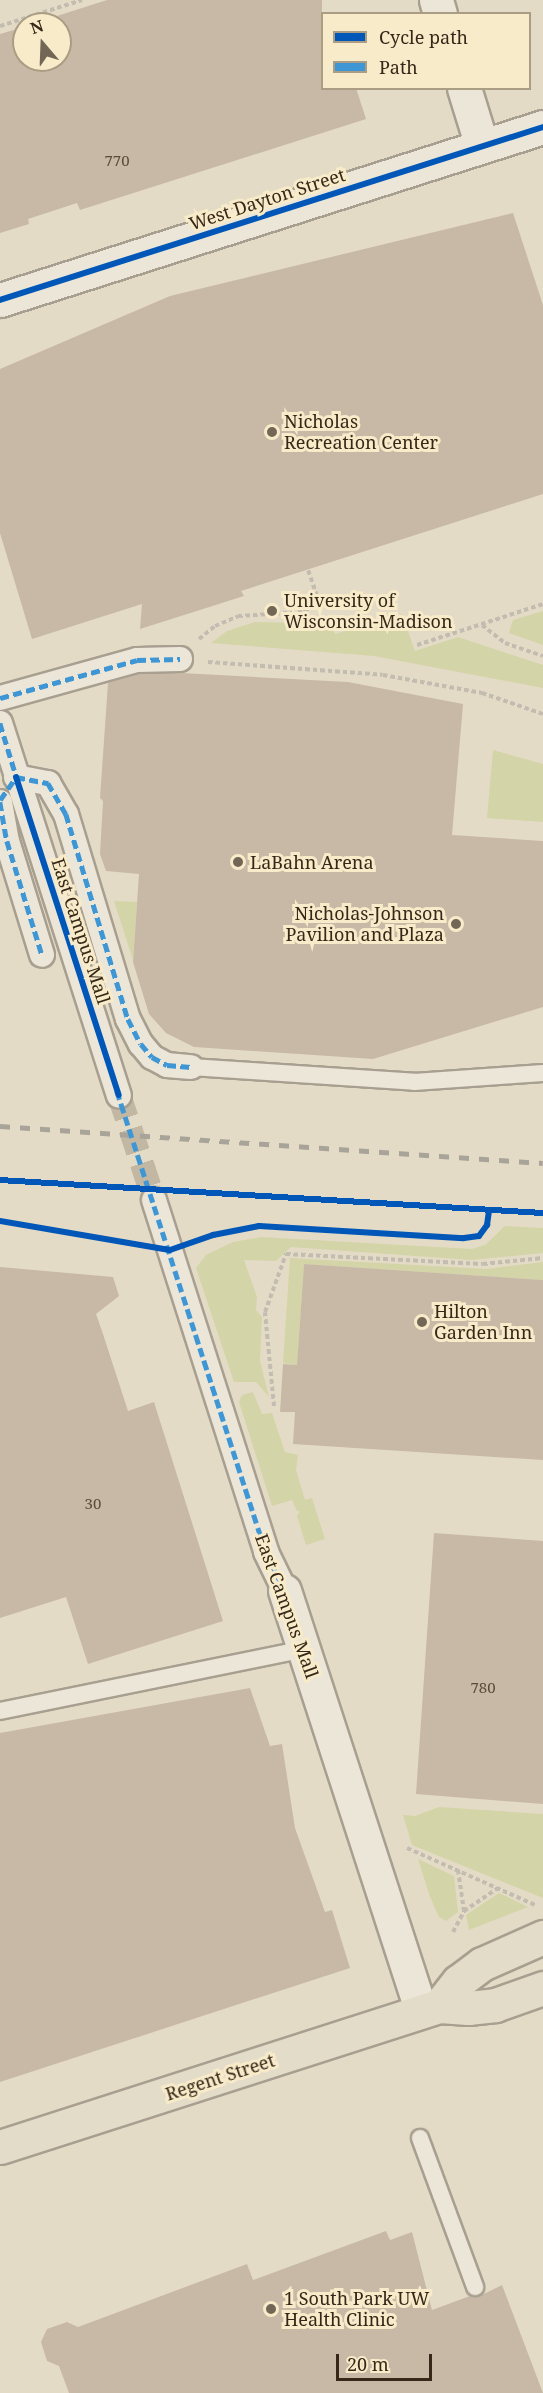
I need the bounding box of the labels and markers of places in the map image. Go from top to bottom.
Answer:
place label: Nicholas Recreation Center [284,411,438,454]
marker: Nicholas Recreation Center [265,425,279,439]
place label: University of Wisconsin-Madison [284,590,453,632]
marker: University of Wisconsin-Madison [265,604,279,618]
place label: LaBahn Arena [250,851,374,873]
marker: LaBahn Arena [231,855,245,869]
place label: Nicholas-Johnson Pavilion and Plaza [285,903,444,946]
marker: Nicholas-Johnson Pavilion and Plaza [449,917,463,931]
place label: Hilton Garden Inn [434,1301,532,1344]
marker: Hilton Garden Inn [415,1315,429,1329]
place label: 1 South Park UW Health Clinic [284,2288,429,2330]
marker: 1 South Park UW Health Clinic [262,2300,280,2318]

